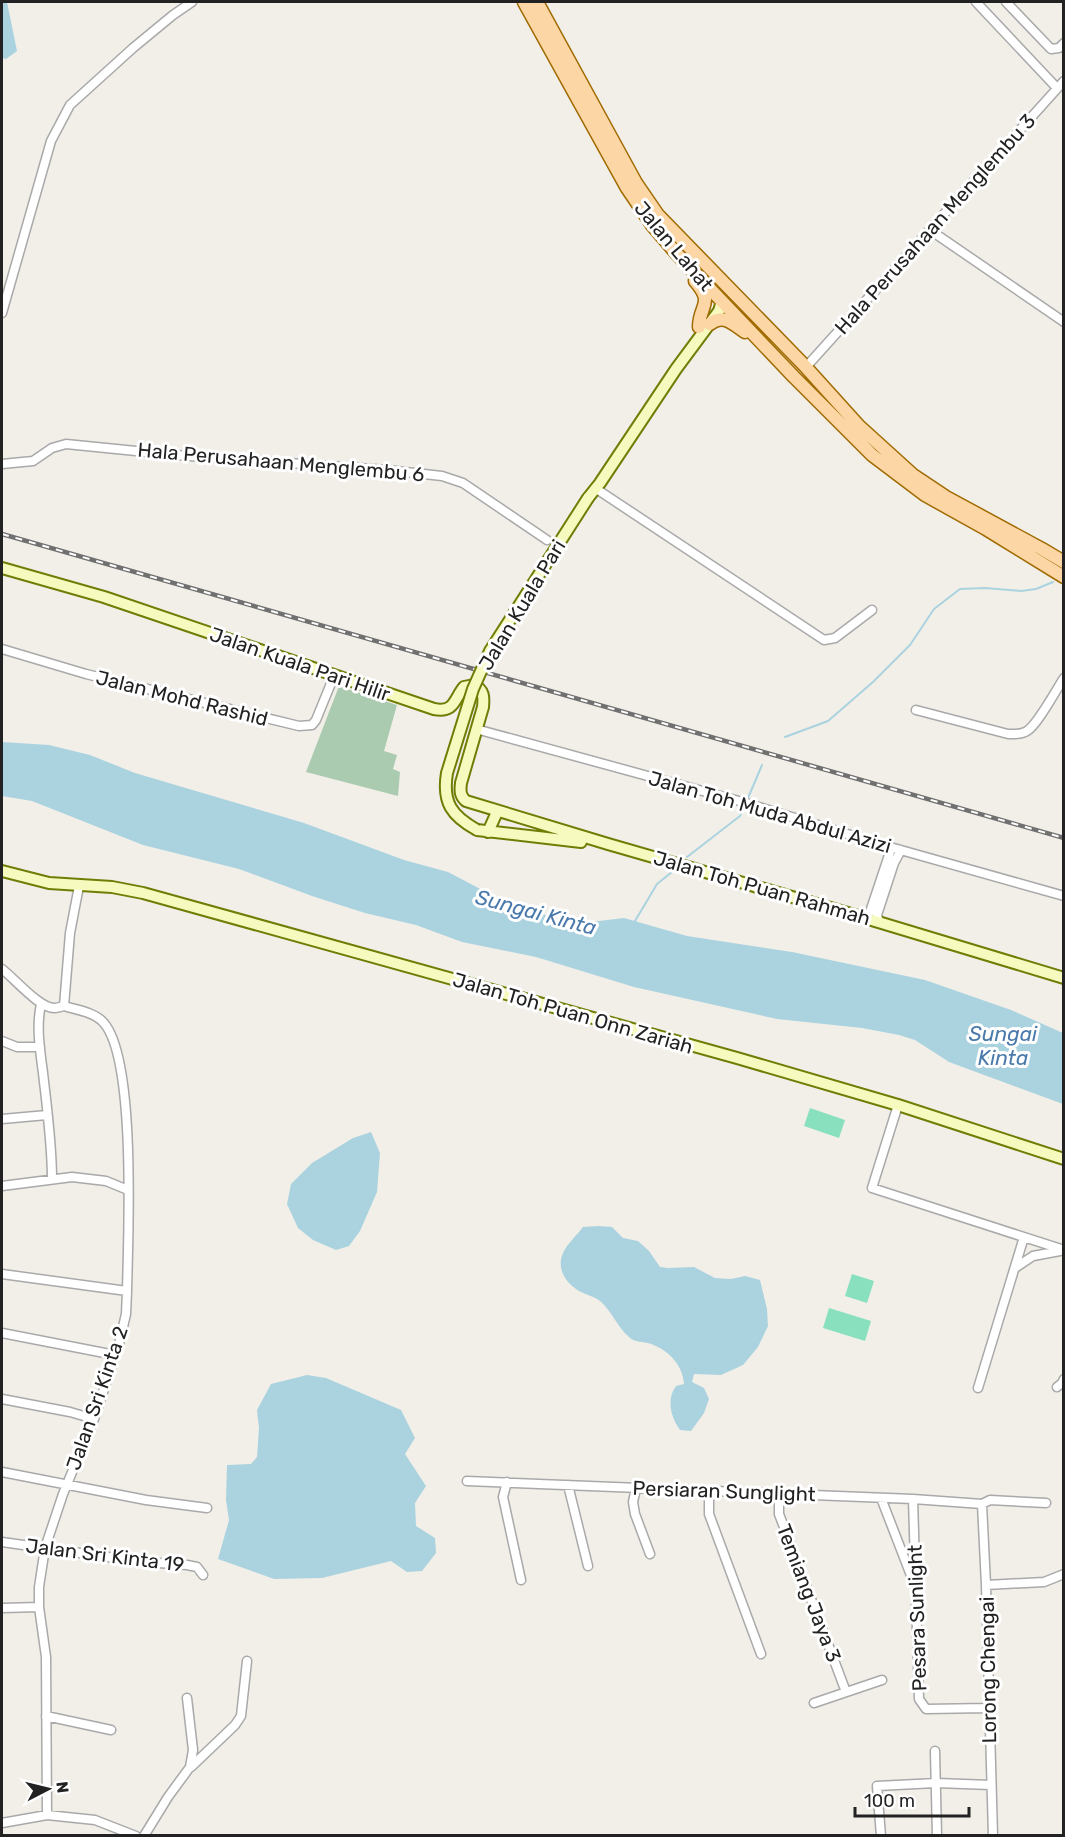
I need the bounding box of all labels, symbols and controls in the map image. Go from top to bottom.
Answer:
street label: Hala Perusahaan Menglembu 3 [830,109,1040,339]
street label: Jalan Lahat [630,196,719,296]
street label: Hala Perusahaan Menglembu 6 [136,437,426,487]
street label: Jalan Kuala Pari [474,535,570,675]
street label: Jalan Kuala Pari Hilir [207,622,394,706]
street label: Jalan Mohd Rashid [94,665,270,731]
street label: Jalan Toh Muda Abdul Azizi [646,766,894,858]
street label: Jalan Toh Puan Rahmah [651,846,873,930]
water label: Sungai Kinta [473,884,599,940]
street label: Jalan Toh Puan Onn Zariah [450,967,696,1059]
water label: Sungai Kinta [969,1021,1038,1070]
street label: Jalan Sri Kinta 2 [61,1323,133,1473]
street label: Persiaran Sunglight [632,1476,816,1506]
street label: Temiang Jaya 3 [772,1521,846,1665]
street label: Jalan Sri Kinta 19 [24,1533,186,1577]
street label: Pesara Sunlight [902,1544,932,1692]
street label: Lorong Chengai [975,1596,1001,1744]
north arrow [18,1759,78,1819]
text: N [52,1780,73,1794]
scale bar [855,1780,969,1818]
text: 100 m [864,1790,915,1812]

